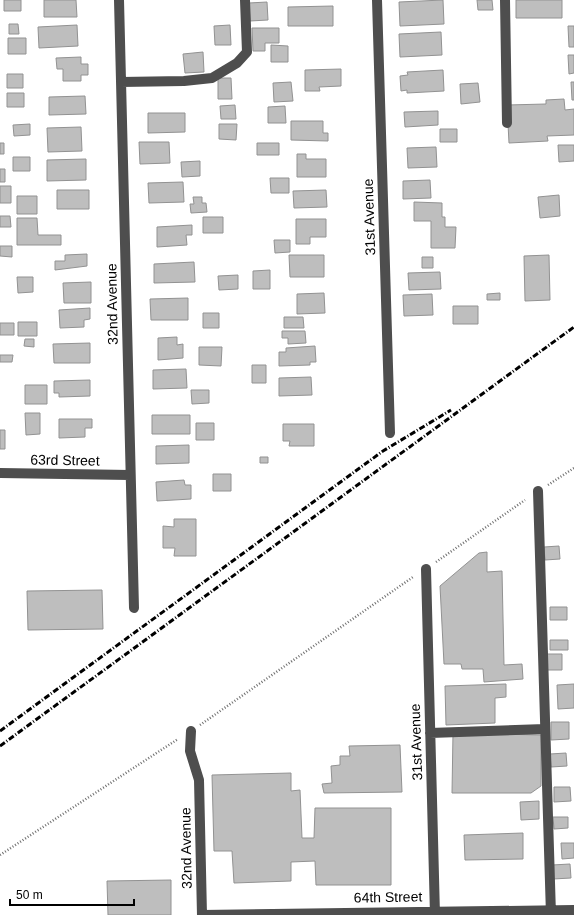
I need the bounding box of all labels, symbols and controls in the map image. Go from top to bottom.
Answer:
street label: 31st Avenue [360,178,378,256]
street label: 32nd Avenue [103,263,121,345]
street label: 63rd Street [30,451,100,469]
street label: 31st Avenue [407,703,425,781]
street label: 32nd Avenue [177,807,195,889]
scale bar [10,881,134,907]
text: 50 m [16,888,43,902]
street label: 64th Street [354,888,422,906]

